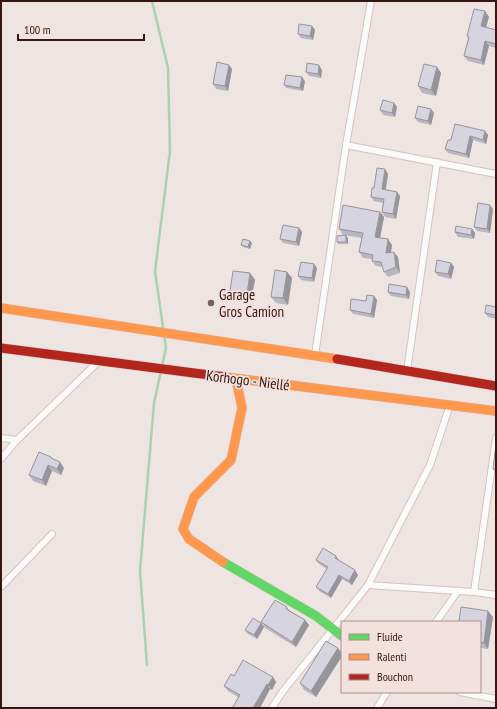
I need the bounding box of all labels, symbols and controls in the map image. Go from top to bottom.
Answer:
scale bar [18,16,144,42]
text: 100 m [24,22,51,37]
place label: Garage Gros Camion [219,285,284,321]
marker: Garage Gros Camion [206,298,216,308]
street label: Korhogo - Niellé [205,365,291,395]
legend [341,621,481,693]
text: Fluide [377,629,403,644]
text: Ralenti [377,649,406,664]
text: Bouchon [377,669,413,684]

